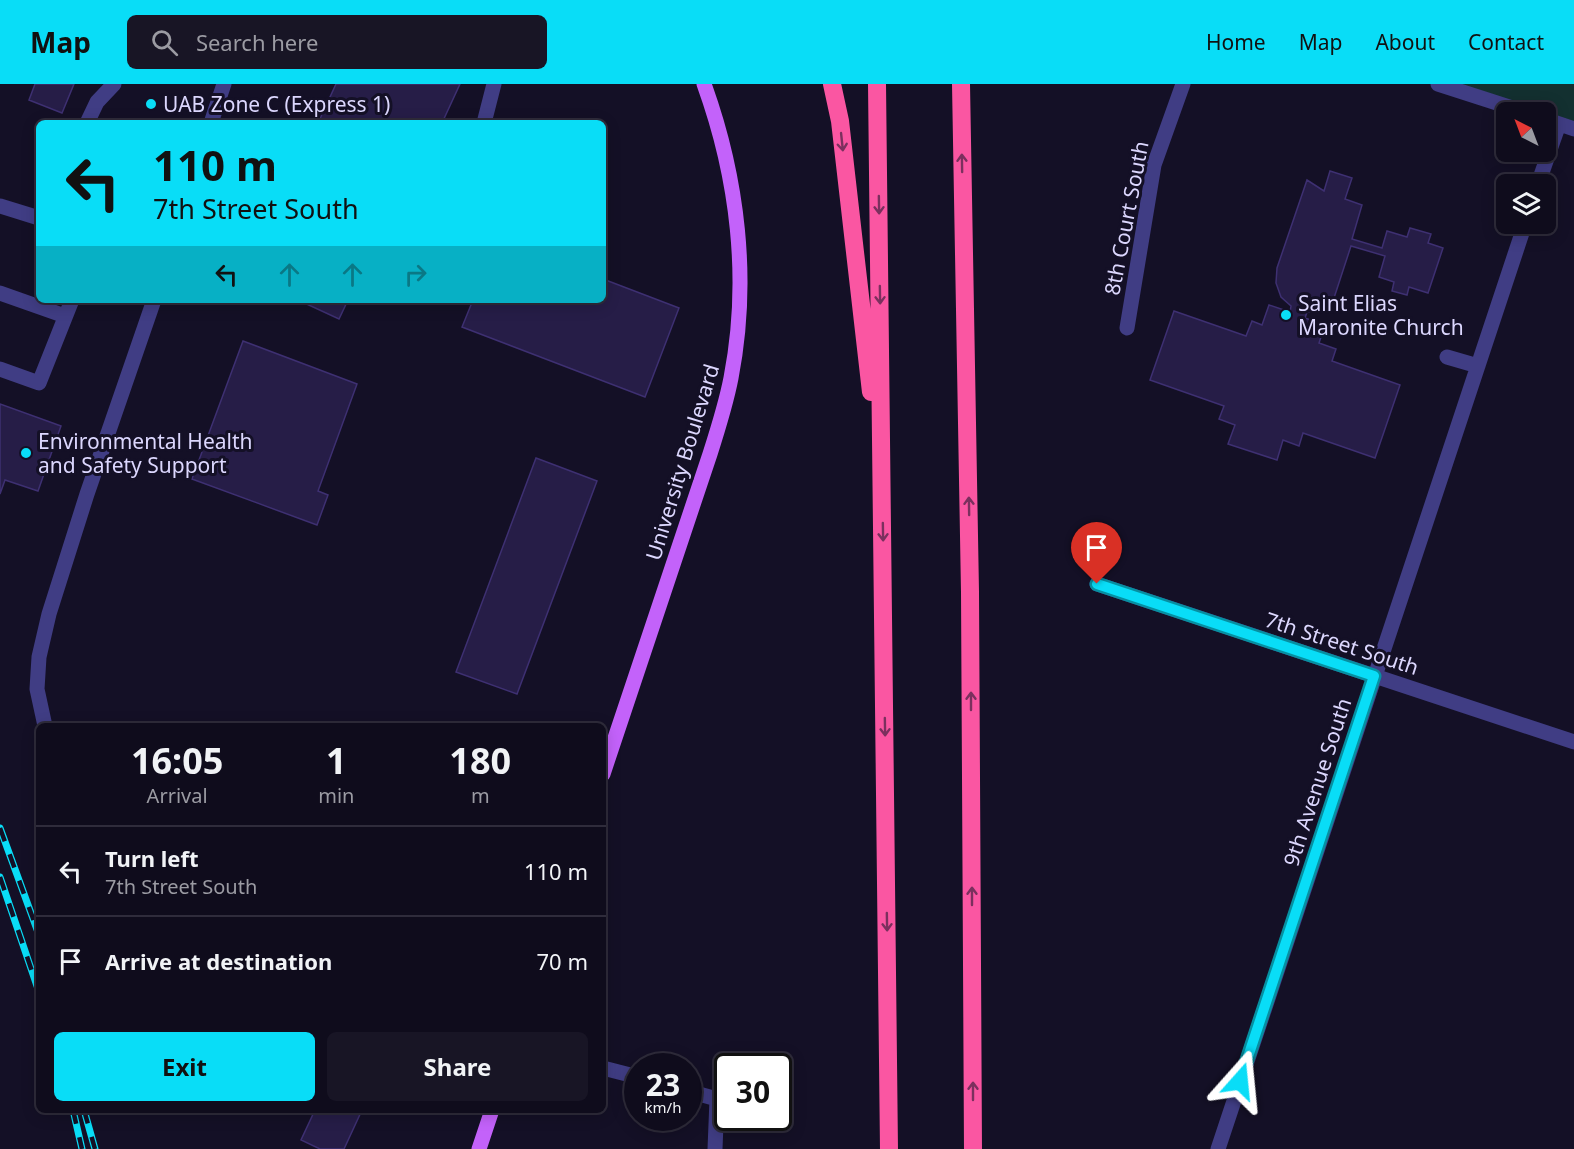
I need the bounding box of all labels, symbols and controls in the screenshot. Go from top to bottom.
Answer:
search box [127,15,547,69]
text: Map [30,23,91,61]
icon: search [148,26,181,59]
text: Search here [196,27,318,57]
text: Home [1206,28,1266,56]
text: Map [1299,28,1342,56]
text: About [1375,28,1435,56]
text: Contact [1468,28,1544,56]
place label: UAB Zone C (Express 1) [163,90,390,118]
marker: UAB Zone C (Express 1) [144,97,158,111]
north arrow [1496,102,1556,162]
map controls [1496,102,1556,234]
one-way arrow [837,131,848,151]
text: 110 m [153,136,277,193]
street label: 8th Court South [1097,139,1155,297]
icon: left [54,144,132,222]
one-way arrow [956,154,968,174]
button: layers [1496,174,1556,234]
text: 7th Street South [153,190,359,227]
one-way arrow [873,195,885,215]
icon: left [210,258,243,291]
icon: ahead [273,258,306,291]
icon: ahead [336,258,369,291]
icon: right [399,258,432,291]
one-way arrow [874,285,886,305]
place label: Saint Elias Maronite Church [1298,289,1464,341]
marker: Saint Elias Maronite Church [1279,308,1293,322]
street label: University Boulevard [639,360,725,564]
place label: Environmental Health and Safety Support [38,427,253,479]
marker: Environmental Health and Safety Support [19,446,33,460]
one-way arrow [963,496,975,516]
one-way arrow [877,522,888,542]
pin [1071,522,1122,584]
icon: arrive [1080,531,1113,564]
street label: 7th Street South [1262,605,1422,681]
one-way arrow [965,691,977,711]
street label: 9th Avenue South [1277,694,1357,870]
one-way arrow [879,717,891,737]
text: 16:05 [131,736,223,785]
text: 1 [326,736,347,785]
text: 180 [449,736,511,785]
text: Arrival [147,782,208,809]
text: min [318,782,354,809]
text: m [471,782,490,809]
text: Turn left [105,843,199,873]
icon: left [54,855,87,888]
text: 110 m [524,856,588,886]
text: 7th Street South [105,873,257,900]
one-way arrow [966,886,978,906]
one-way arrow [881,912,893,932]
icon: arrive [54,945,87,978]
text: Arrive at destination [105,946,332,976]
text: 70 m [537,946,588,976]
button: Exit [54,1032,315,1101]
button: Share [327,1032,588,1101]
position arrow [1208,1049,1272,1113]
speed limit sign: 30 [714,1053,792,1131]
text: 23 [646,1064,680,1105]
one-way arrow [967,1081,979,1101]
text: km/h [645,1097,681,1117]

